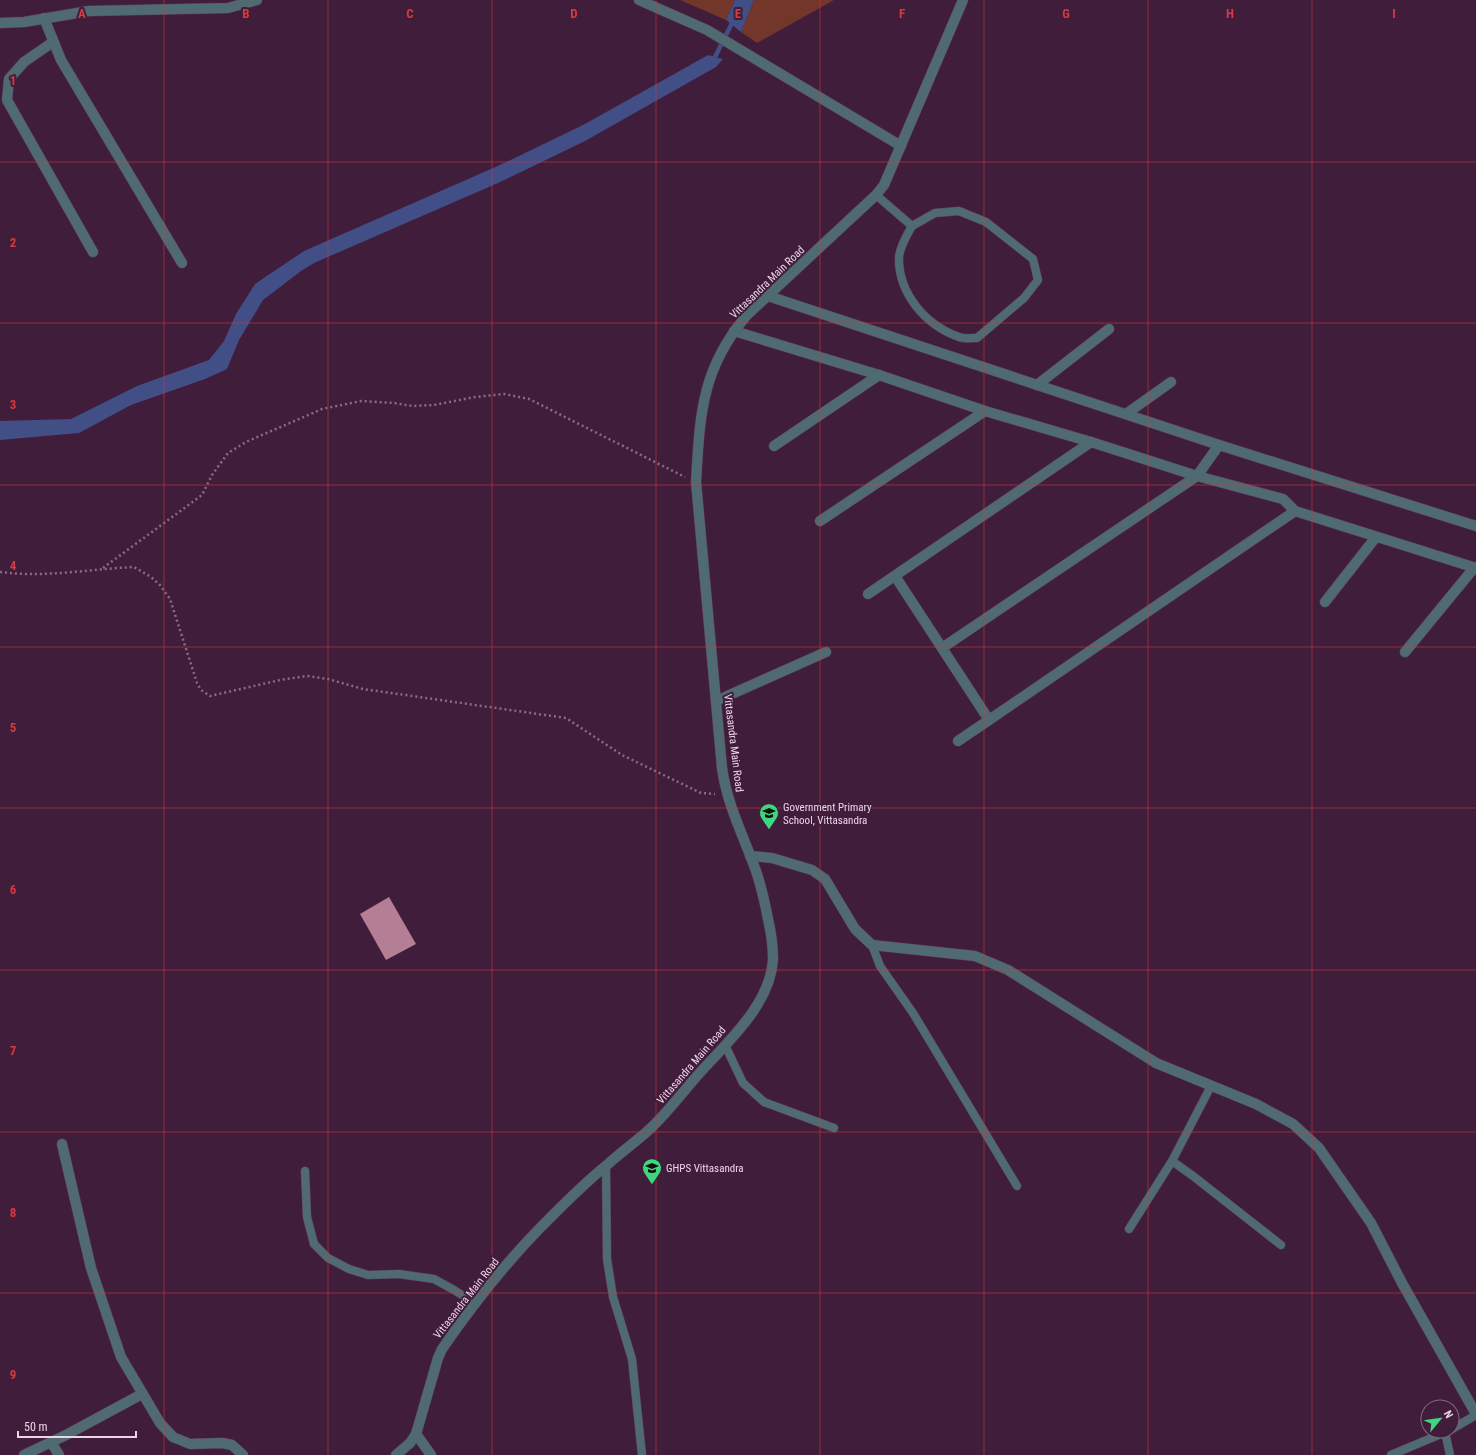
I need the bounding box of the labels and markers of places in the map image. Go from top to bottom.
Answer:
place label: Government Primary School, Vittasandra [783,801,872,827]
school or university icon: Government Primary School, Vittasandra [758,802,780,830]
school or university icon: GHPS Vittasandra [641,1157,663,1185]
place label: GHPS Vittasandra [666,1162,744,1175]

